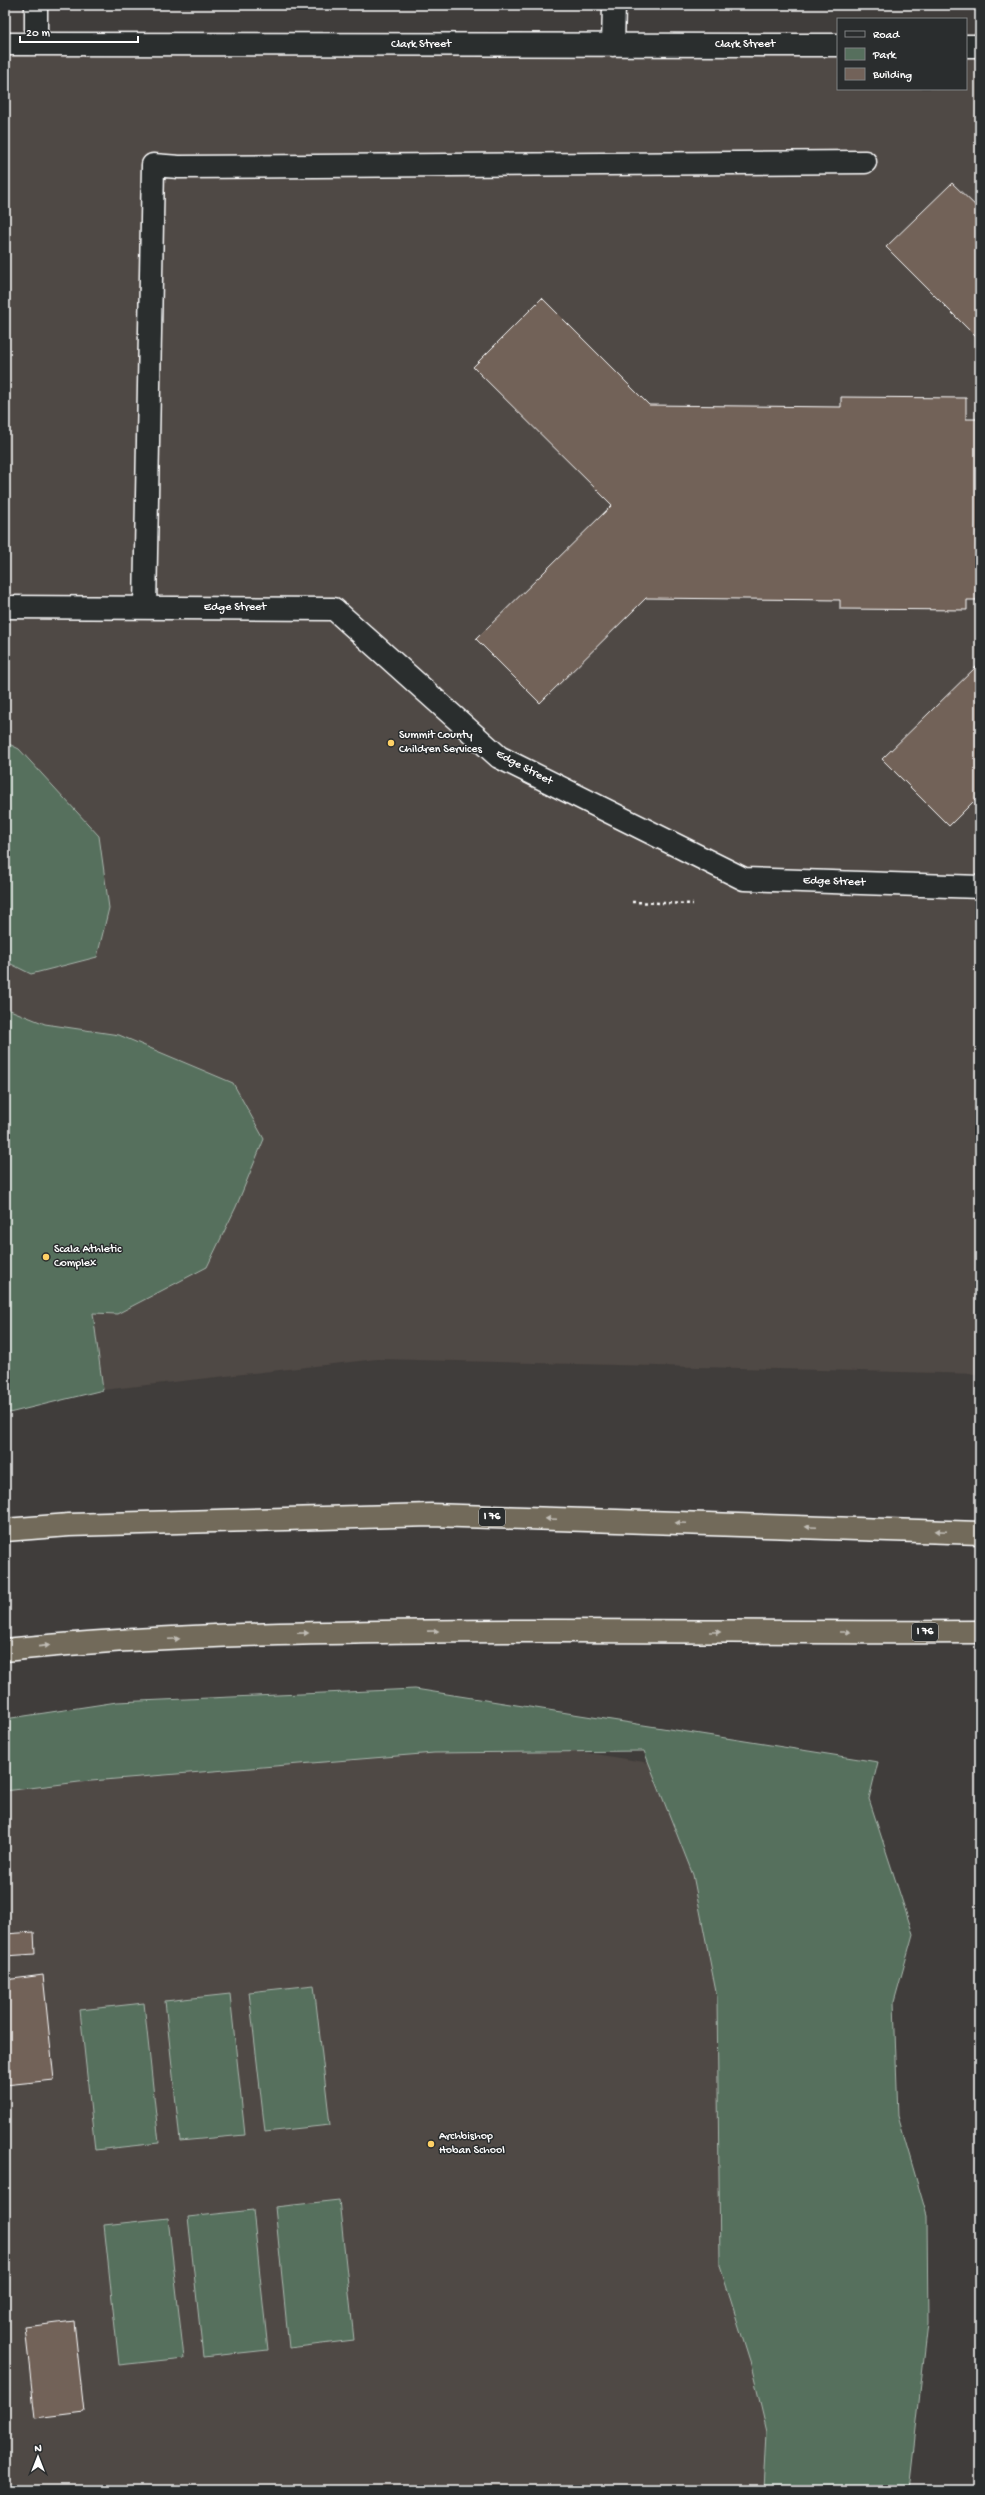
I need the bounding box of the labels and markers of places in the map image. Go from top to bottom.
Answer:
place label: Summit County Children Services [399,729,482,757]
marker: Summit County Children Services [386,738,396,748]
place label: Scala Athletic Complex [54,1243,122,1271]
marker: Scala Athletic Complex [41,1252,51,1262]
place label: Archbishop Hoban School [439,2130,505,2158]
marker: Archbishop Hoban School [426,2139,436,2149]

